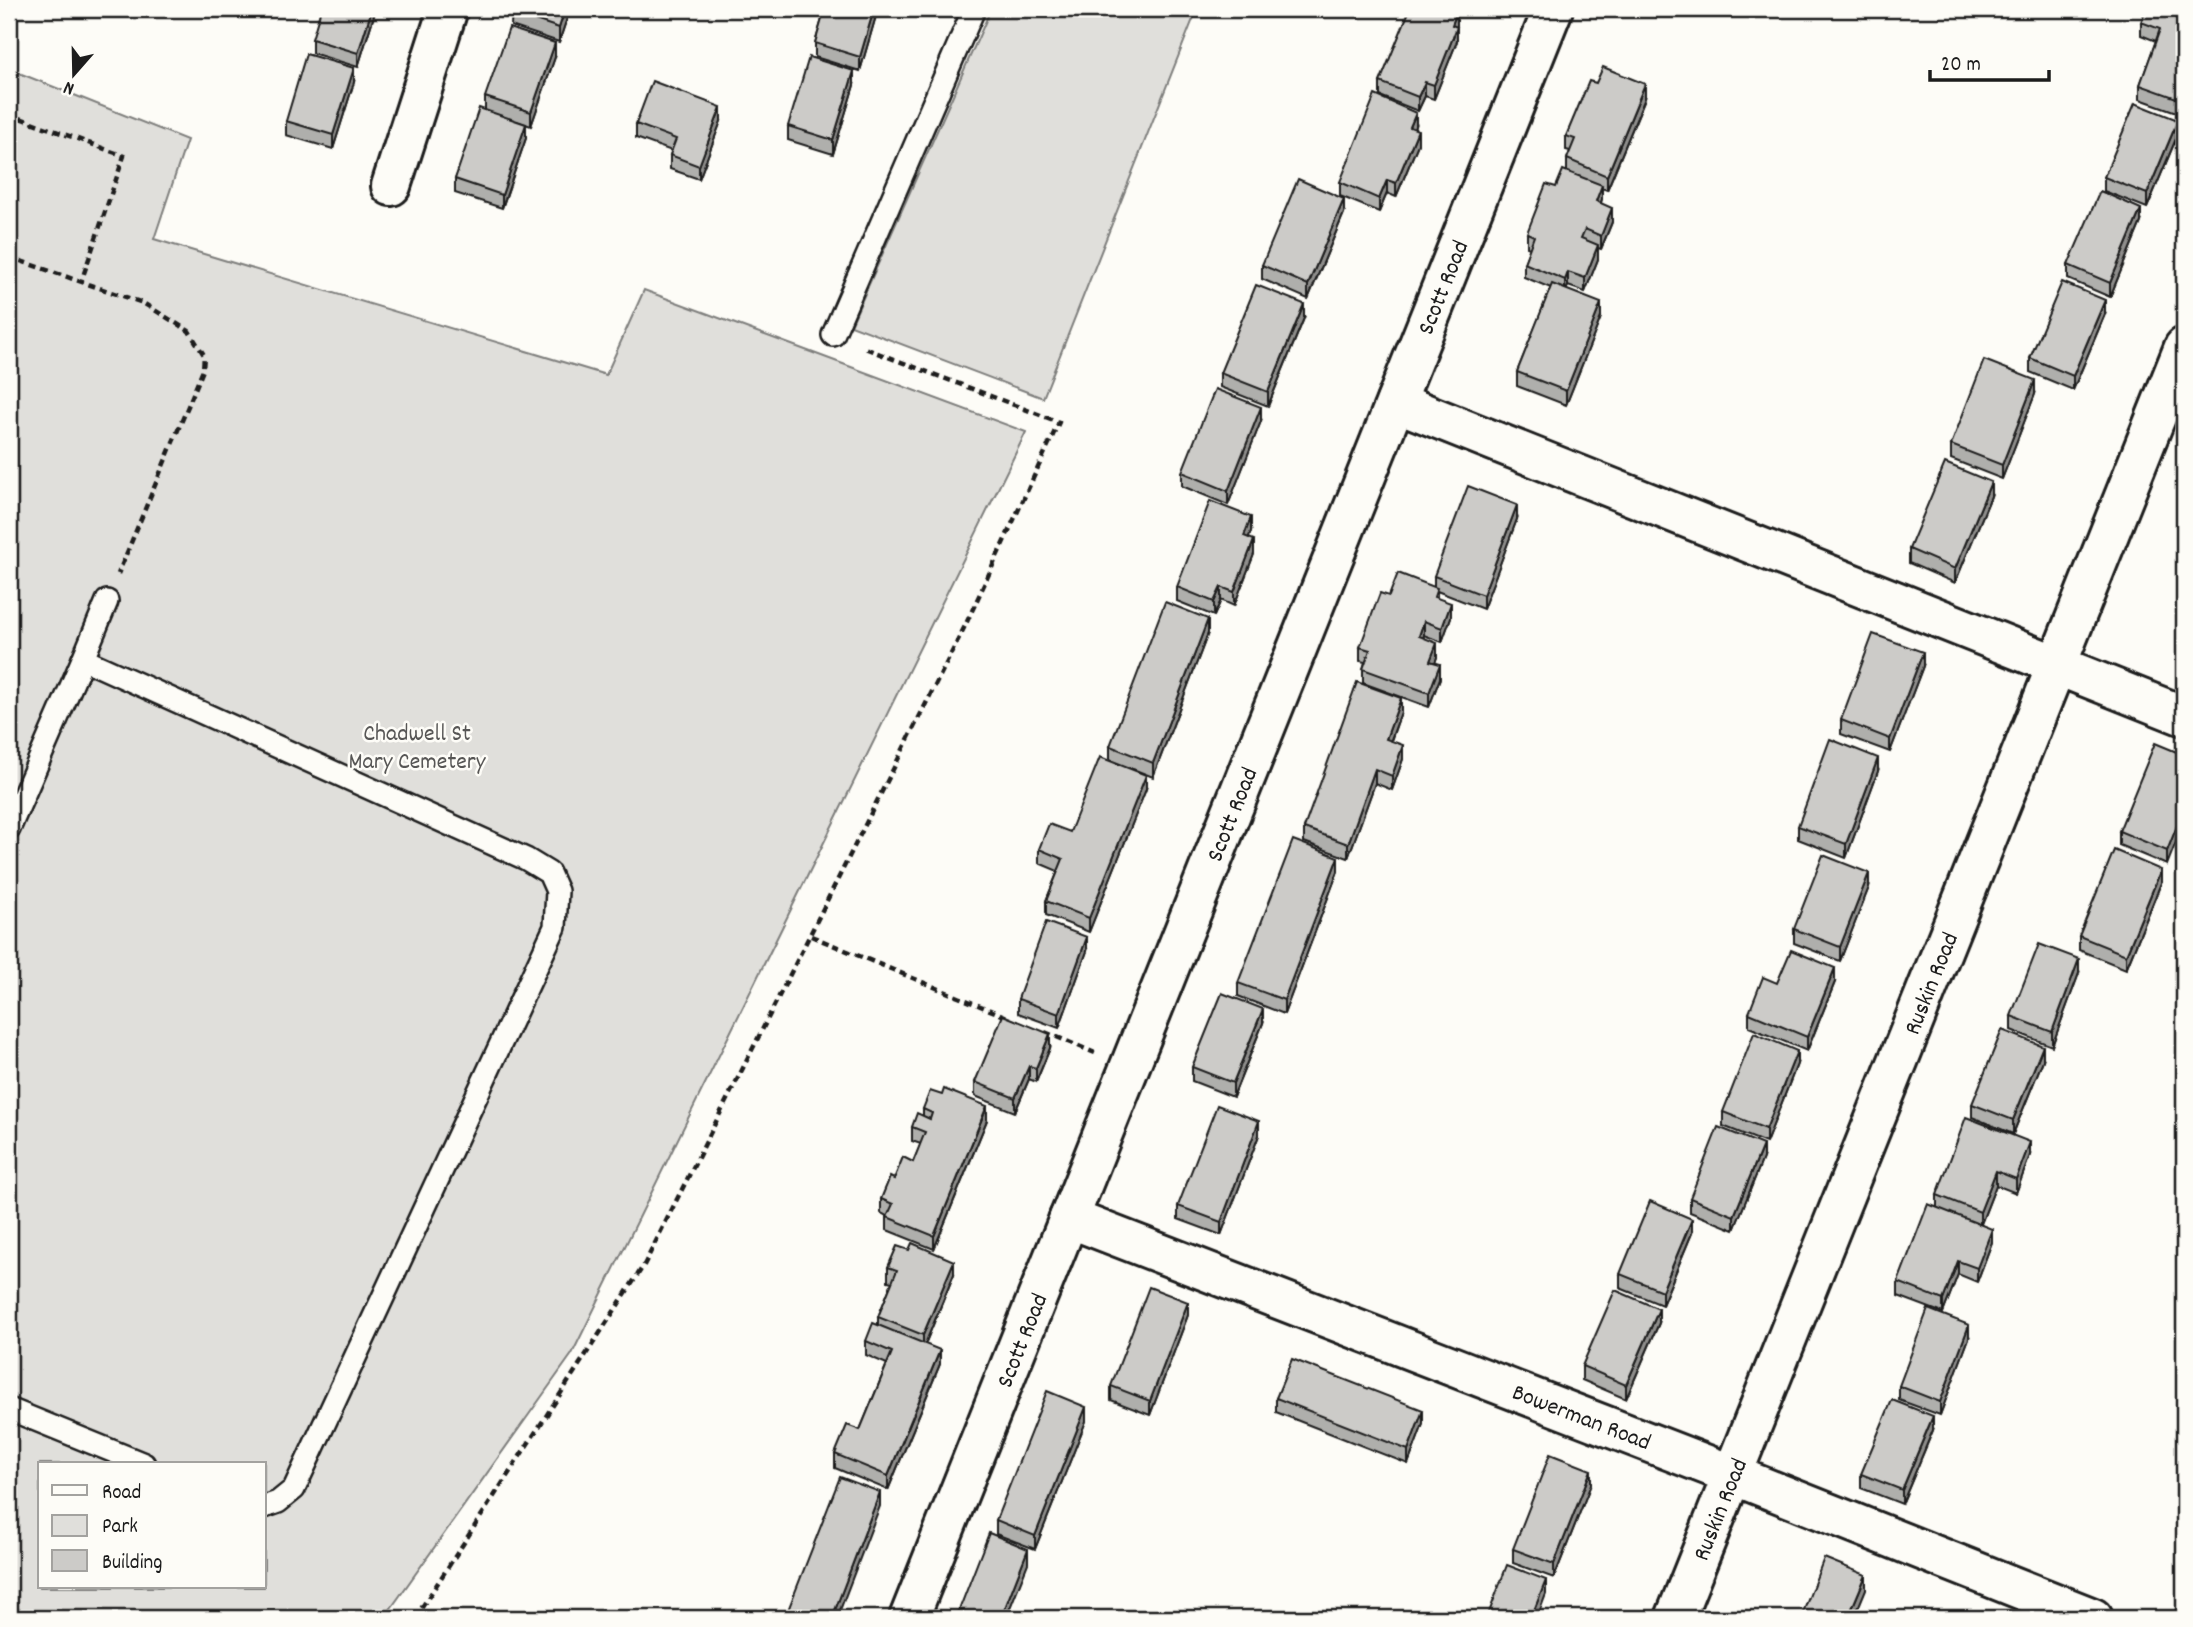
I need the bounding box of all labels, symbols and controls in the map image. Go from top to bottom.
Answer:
north arrow [38,38,108,108]
scale bar [1930,38,2050,82]
text: 20 m [1941,51,1981,81]
text: N [60,72,78,101]
street label: Scott Road [1410,236,1479,340]
park label: Chadwell St Mary Cemetery [349,718,487,780]
street label: Scott Road [1199,763,1268,867]
street label: Ruskin Road [1897,928,1969,1040]
street label: Scott Road [989,1289,1058,1393]
street label: Bowerman Road [1507,1377,1655,1461]
street label: Ruskin Road [1686,1454,1758,1566]
legend [38,1462,266,1588]
text: Road [102,1479,141,1509]
text: Park [102,1513,138,1543]
text: Building [102,1549,162,1579]

